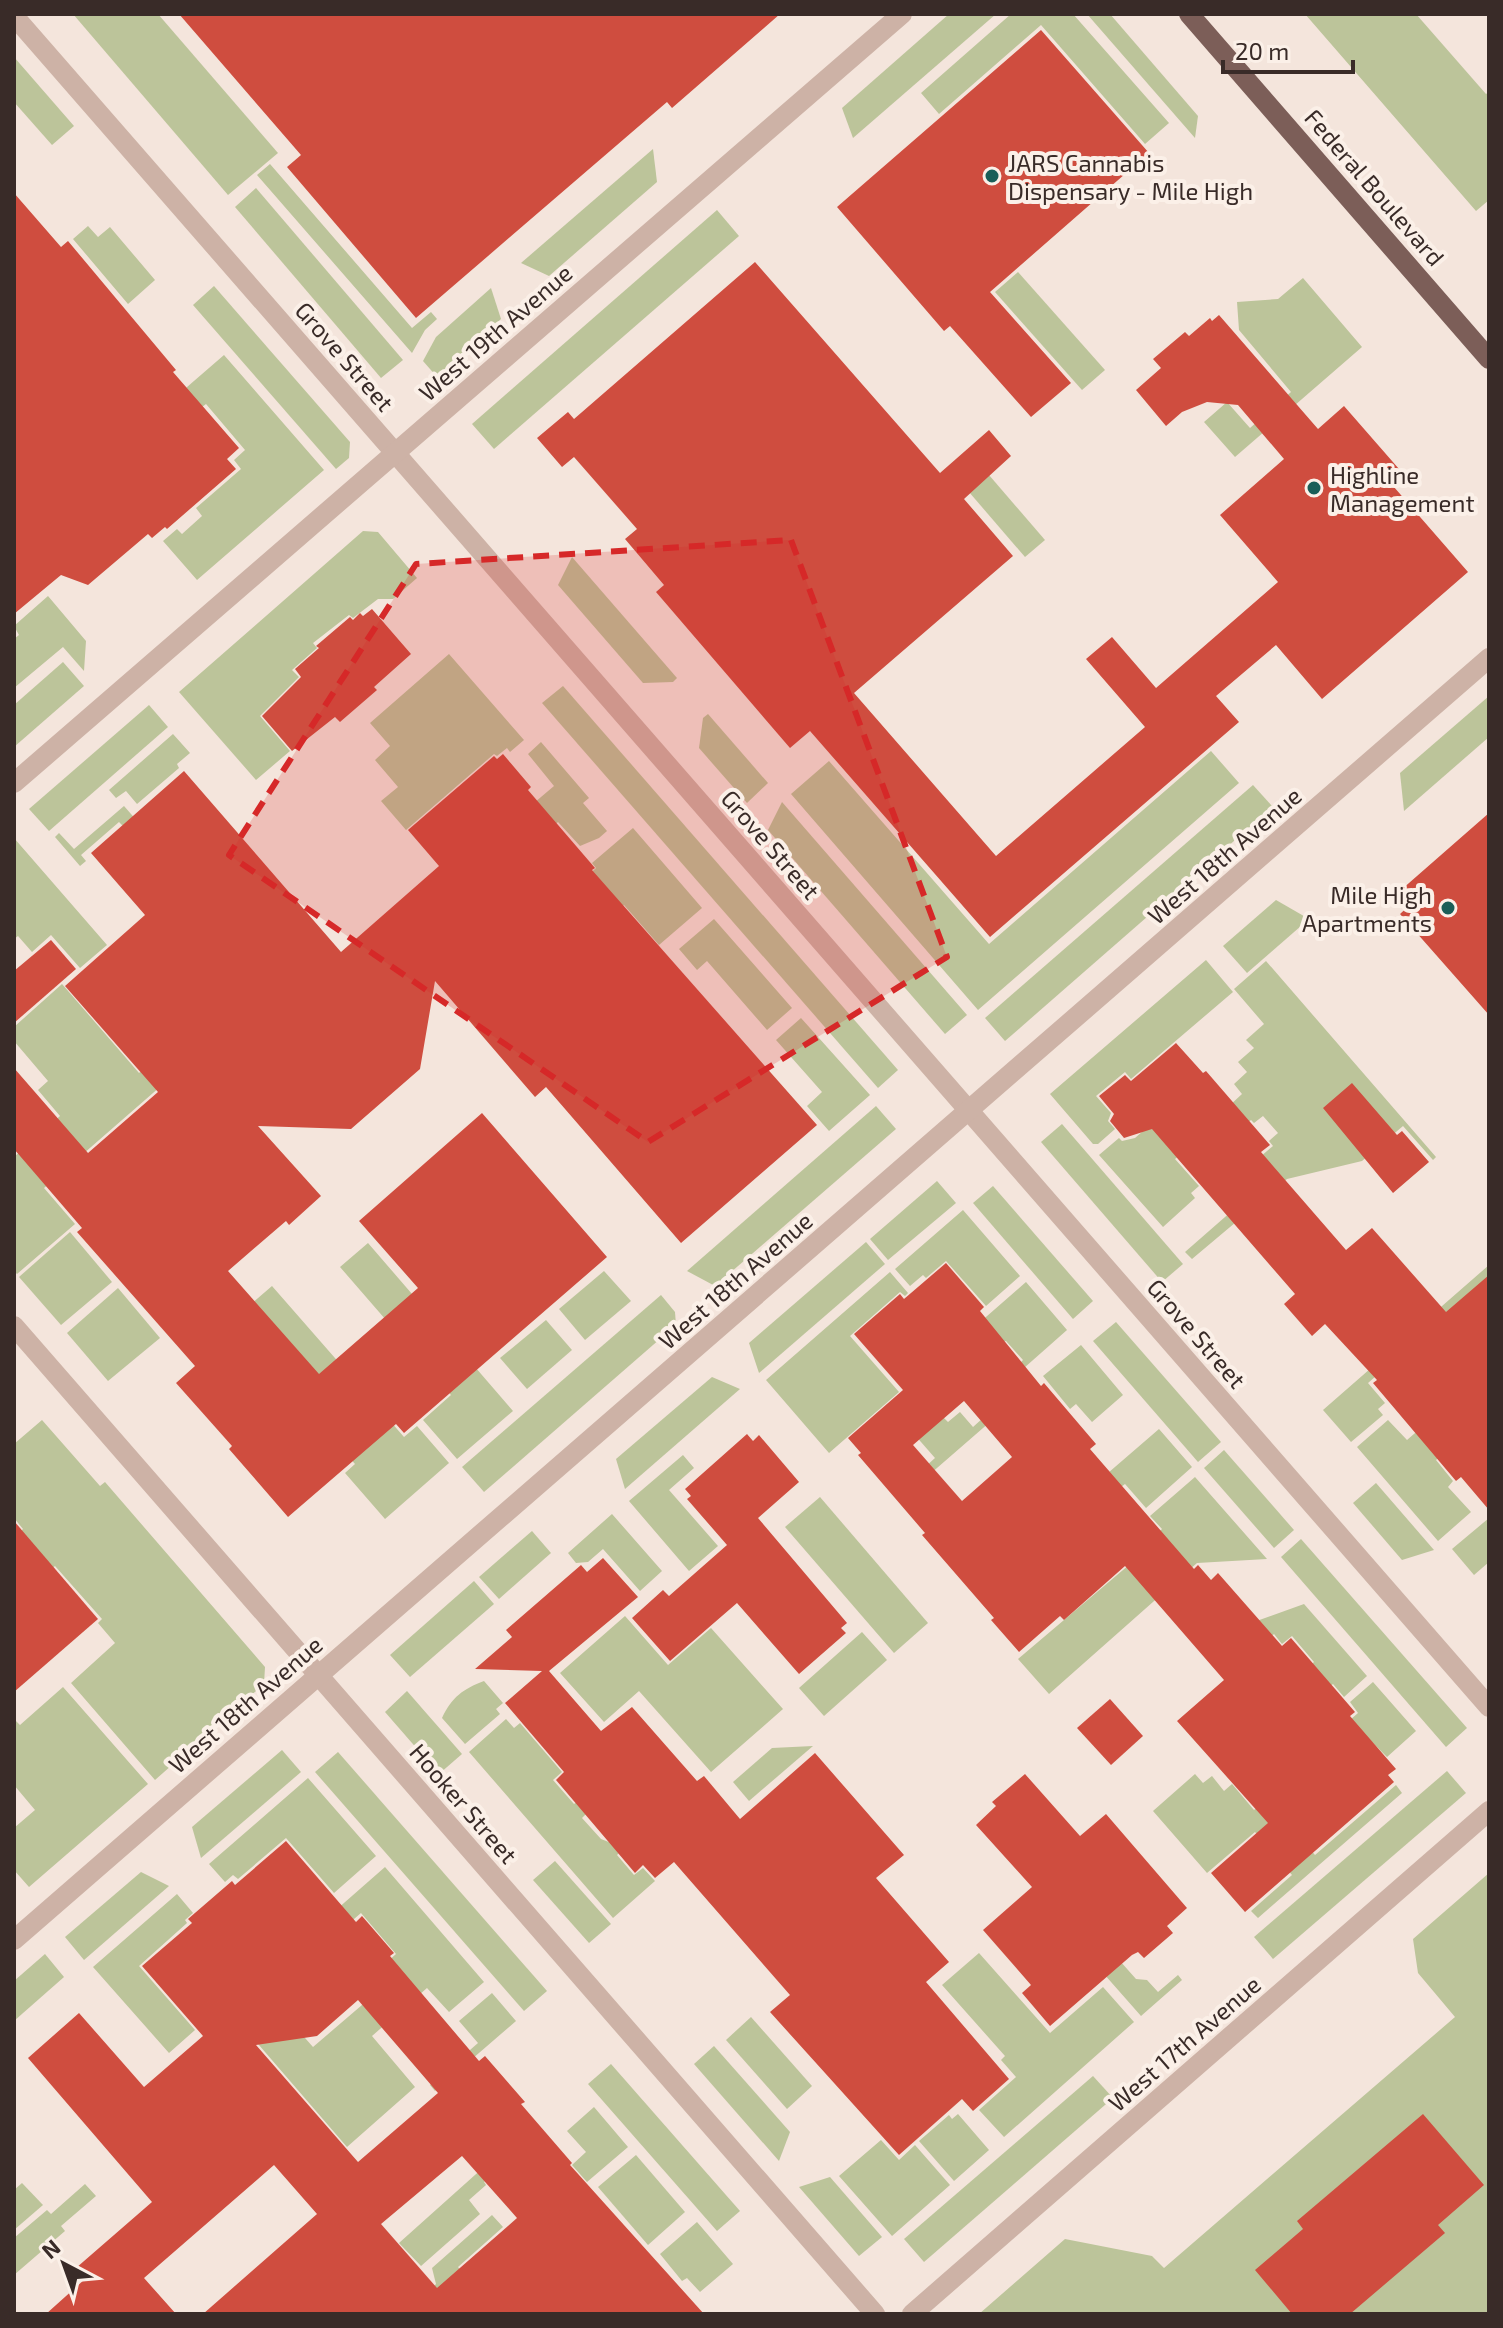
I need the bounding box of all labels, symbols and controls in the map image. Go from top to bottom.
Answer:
scale bar [1223,24,1353,74]
text: 20 m [1235,36,1289,65]
street label: Federal Boulevard [1299,103,1451,271]
place label: JARS Cannabis Dispensary - Mile High [1008,148,1253,205]
marker: JARS Cannabis Dispensary - Mile High [983,167,1001,185]
street label: West 19th Avenue [412,258,578,406]
street label: Grove Street [290,295,400,417]
place label: Highline Management [1330,460,1475,517]
marker: Highline Management [1305,479,1323,497]
street label: West 18th Avenue [1141,780,1307,930]
street label: Grove Street [716,783,826,905]
place label: Mile High Apartments [1302,880,1432,937]
marker: Mile High Apartments [1439,899,1457,917]
street label: West 18th Avenue [652,1205,818,1355]
street label: Grove Street [1142,1272,1252,1394]
street label: West 18th Avenue [162,1629,328,1779]
street label: Hooker Street [404,1737,524,1869]
street label: West 17th Avenue [1102,1969,1266,2117]
north arrow [24,2224,104,2304]
text: N [36,2233,65,2263]

